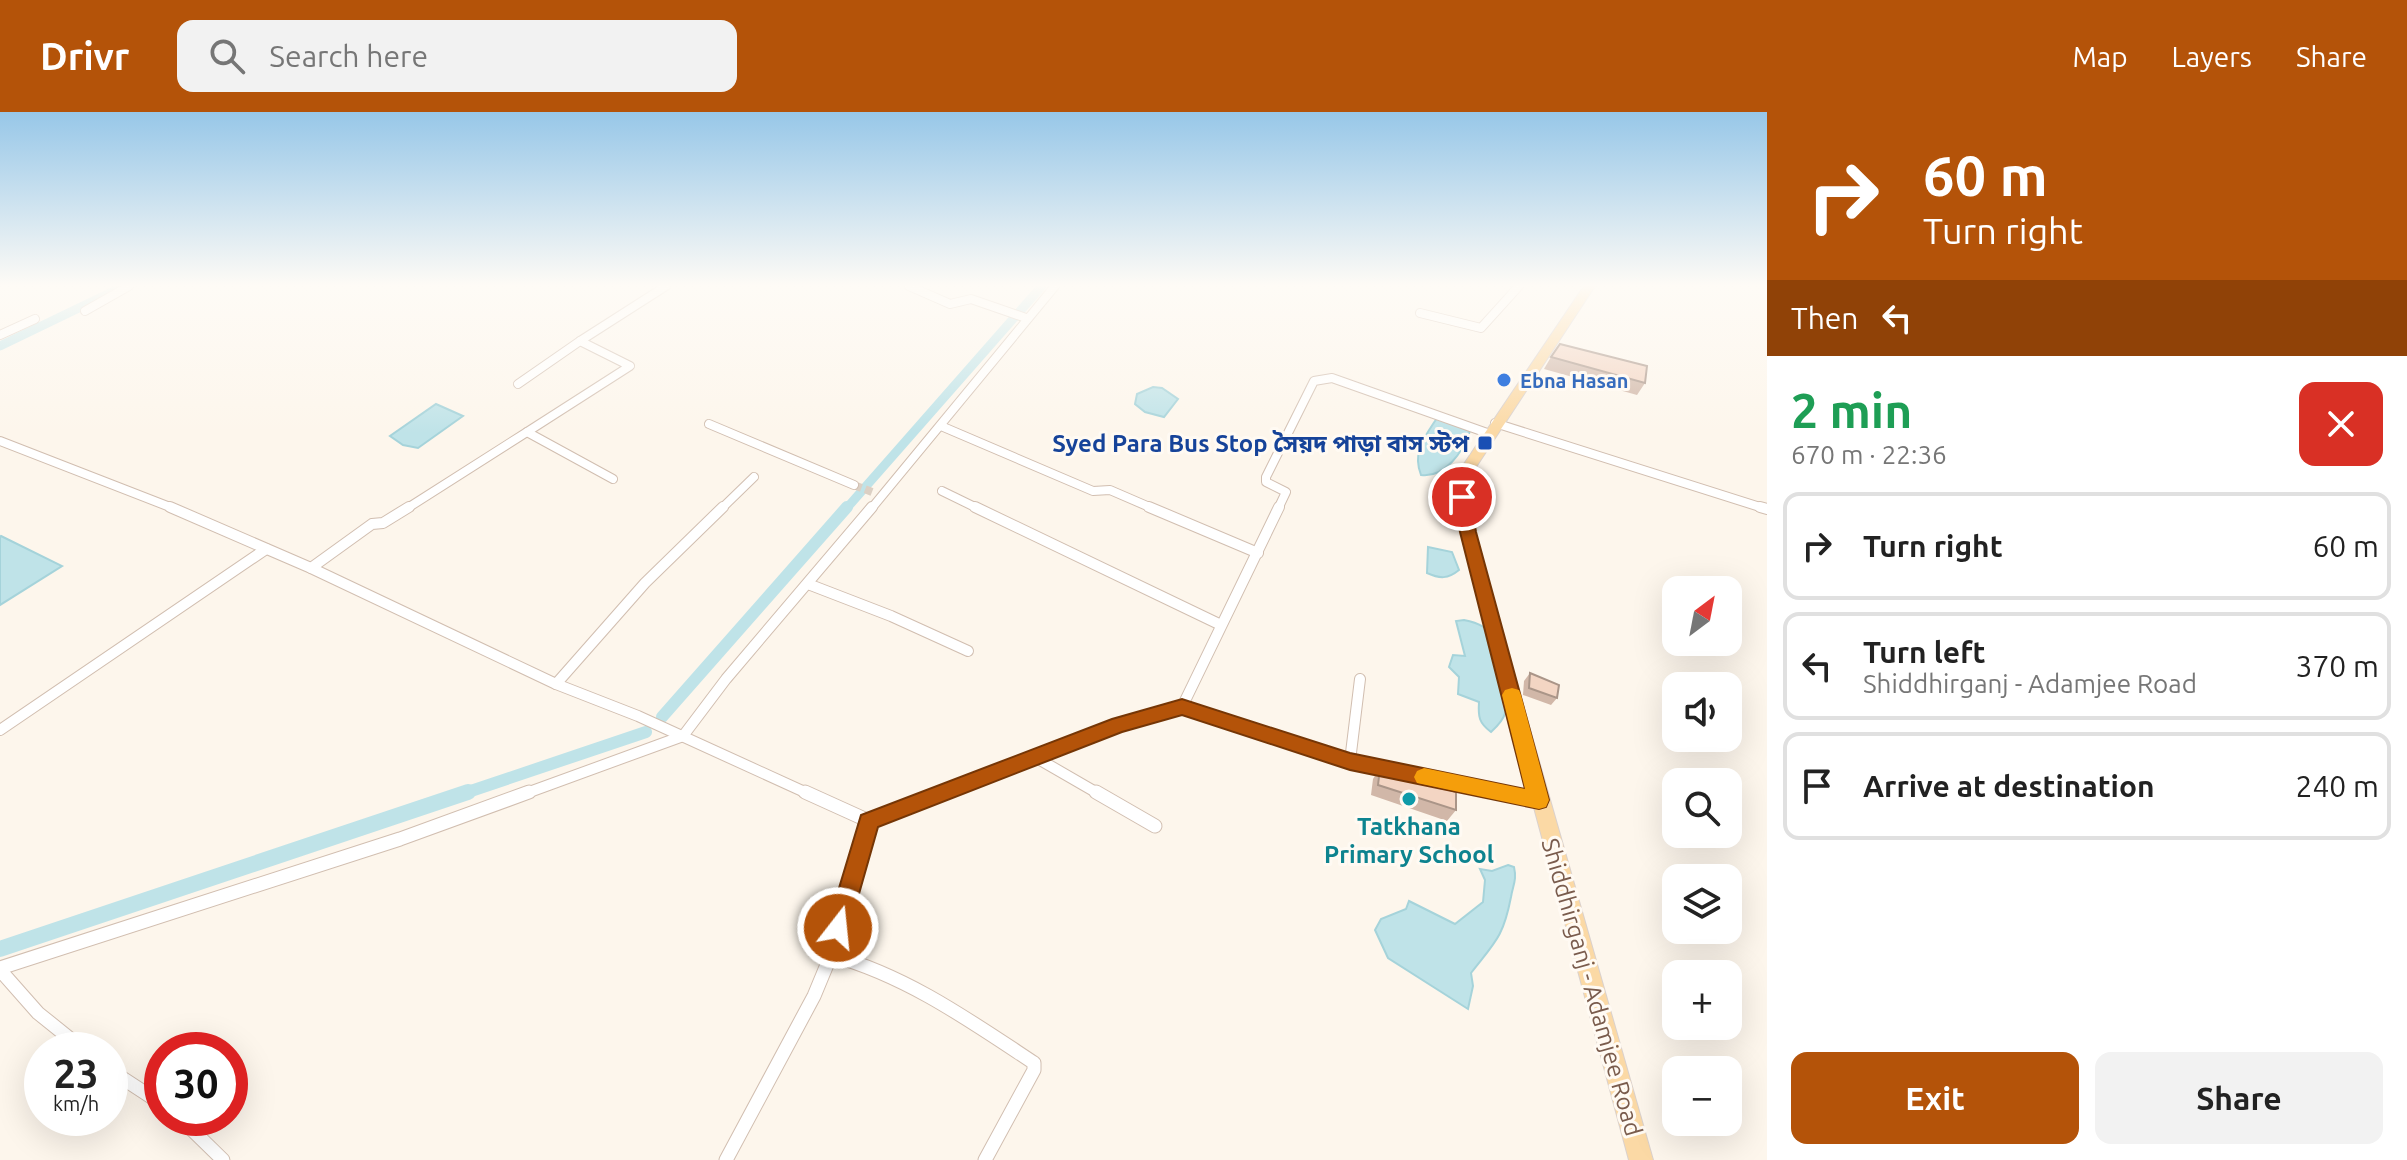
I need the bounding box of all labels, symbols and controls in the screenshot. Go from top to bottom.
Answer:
search box [177,20,737,92]
icon: search [205,34,249,78]
text: Drivr [40,35,129,77]
text: Search here [269,39,428,73]
text: Map [2072,41,2128,72]
text: Layers [2172,41,2252,72]
text: Share [2296,41,2367,72]
icon: right [1791,144,1895,248]
text: 60 m [1923,144,2048,207]
text: Turn right [1923,210,2083,251]
icon: left [1875,296,1919,340]
text: Then [1791,301,1859,335]
place label: Ebna Hasan [1520,369,1629,392]
marker: Ebna Hasan [1495,371,1513,389]
button: close [2299,382,2383,466]
text: 2 min [1791,383,1912,437]
place label: Syed Para Bus Stop সৈয়দ পাড়া বাস স্টপ [1052,430,1469,457]
marker: Syed Para Bus Stop সৈয়দ পাড়া বাস স্টপ [1476,434,1494,452]
text: 670 m · 22:36 [1791,440,1947,469]
pin [1428,463,1496,531]
icon: arrive [1440,475,1484,519]
icon: right [1795,524,1839,568]
text: Turn right [1863,529,2003,563]
text: 60 m [2312,529,2379,563]
north arrow [1662,576,1742,656]
map controls [1662,576,1742,1136]
text: Turn left [1863,635,1985,669]
icon: left [1795,644,1839,688]
text: 370 m [2295,649,2379,683]
text: Shiddhirganj - Adamjee Road [1863,669,2197,698]
button: sound [1662,672,1742,752]
icon: arrive [1795,764,1839,808]
button: search [1662,768,1742,848]
text: Arrive at destination [1863,769,2155,803]
text: 240 m [2295,769,2379,803]
marker: Tatkhana Primary School [1400,790,1418,808]
place label: Tatkhana Primary School [1324,813,1494,868]
street label: Shiddhirganj - Adamjee Road [1537,835,1647,1139]
button: layers [1662,864,1742,944]
position arrow [796,886,880,970]
button: + [1662,960,1742,1040]
speed limit sign: 30 [144,1032,248,1136]
text: 23 [53,1051,99,1096]
button: Exit [1791,1052,2079,1144]
button: Share [2095,1052,2383,1144]
button: − [1662,1056,1742,1136]
text: km/h [53,1092,99,1115]

